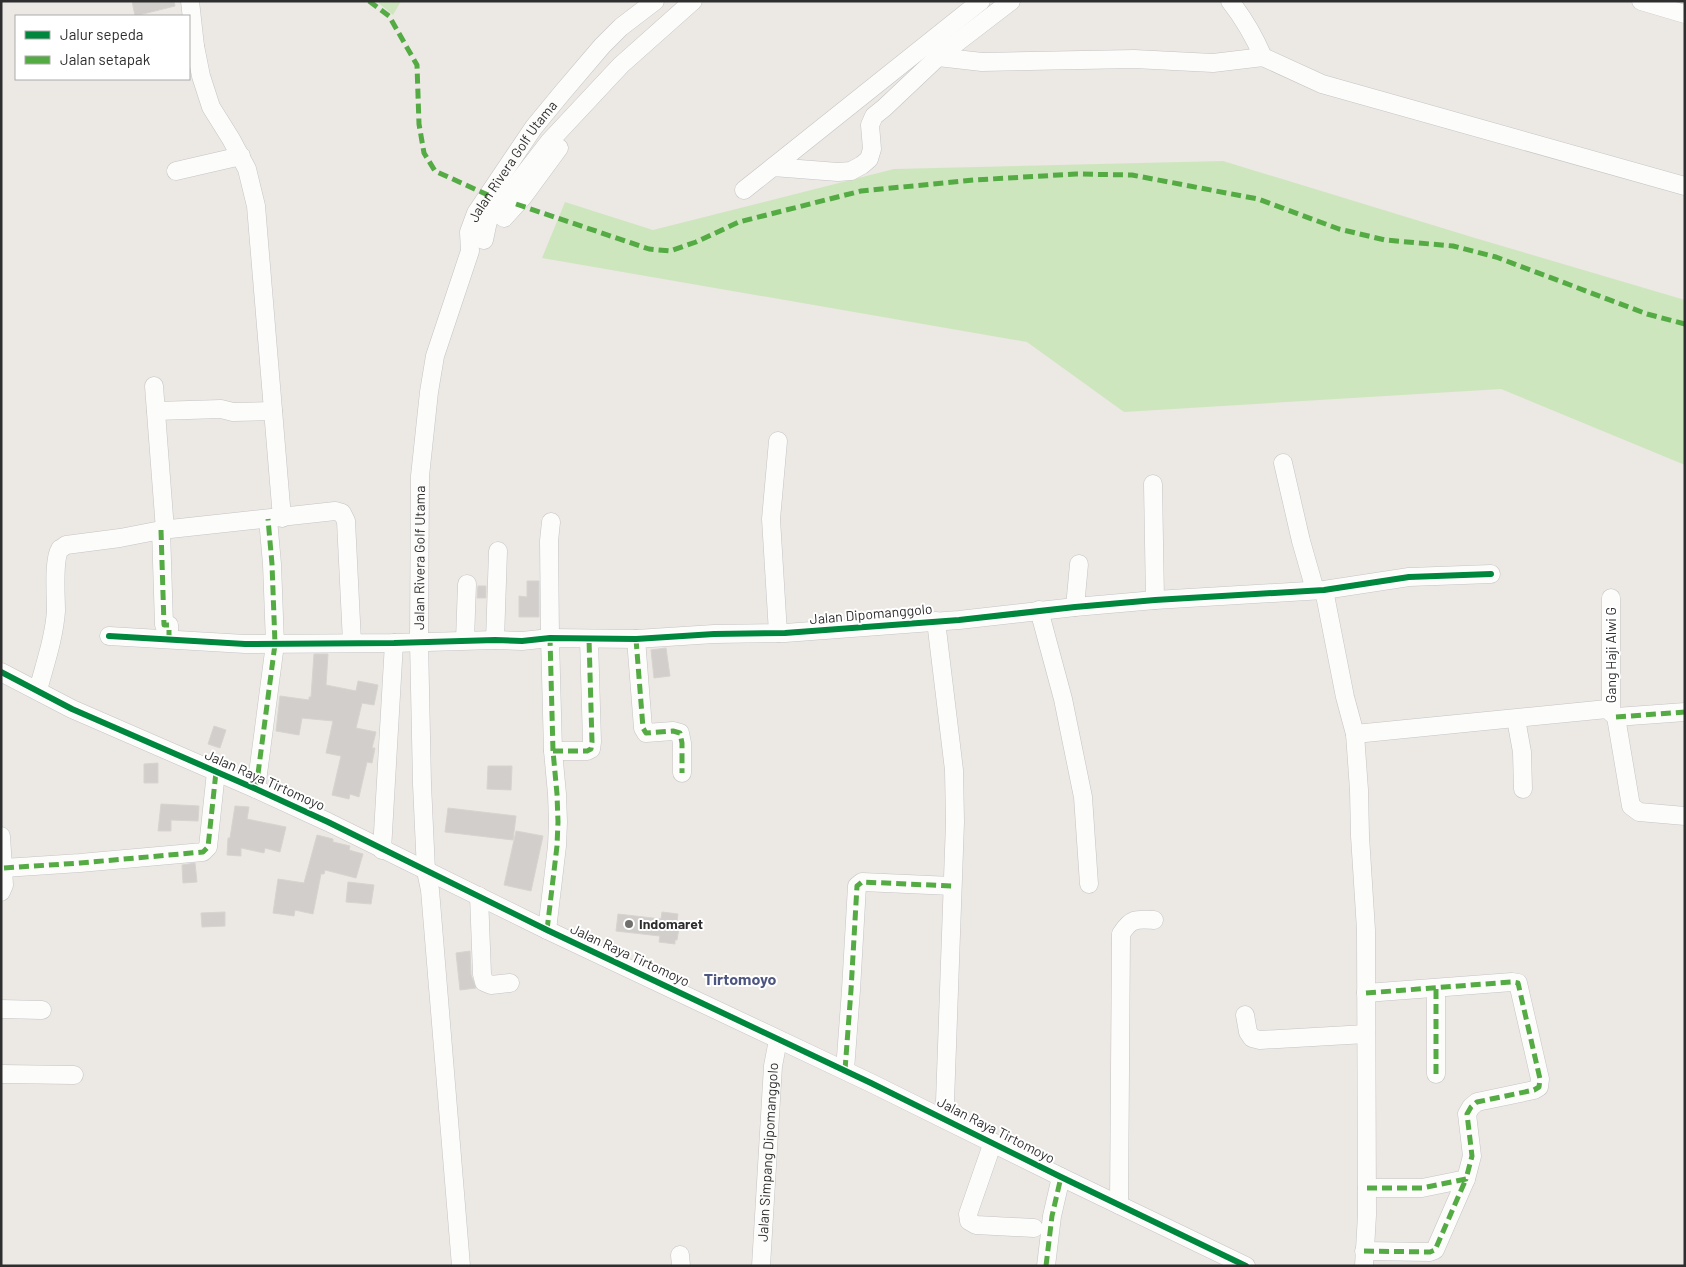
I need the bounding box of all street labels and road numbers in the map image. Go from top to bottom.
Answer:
street label: Jalan Rivera Golf Utama [464,97,560,224]
street label: Jalan Rivera Golf Utama [410,486,428,630]
street label: Jalan Dipomanggolo [809,600,933,627]
street label: Gang Haji Alwi G [1602,607,1619,703]
street label: Jalan Raya Tirtomoyo [203,745,328,814]
street label: Jalan Raya Tirtomoyo [568,919,693,990]
street label: Jalan Simpang Dipomanggolo [753,1062,781,1242]
street label: Jalan Raya Tirtomoyo [935,1093,1058,1167]

